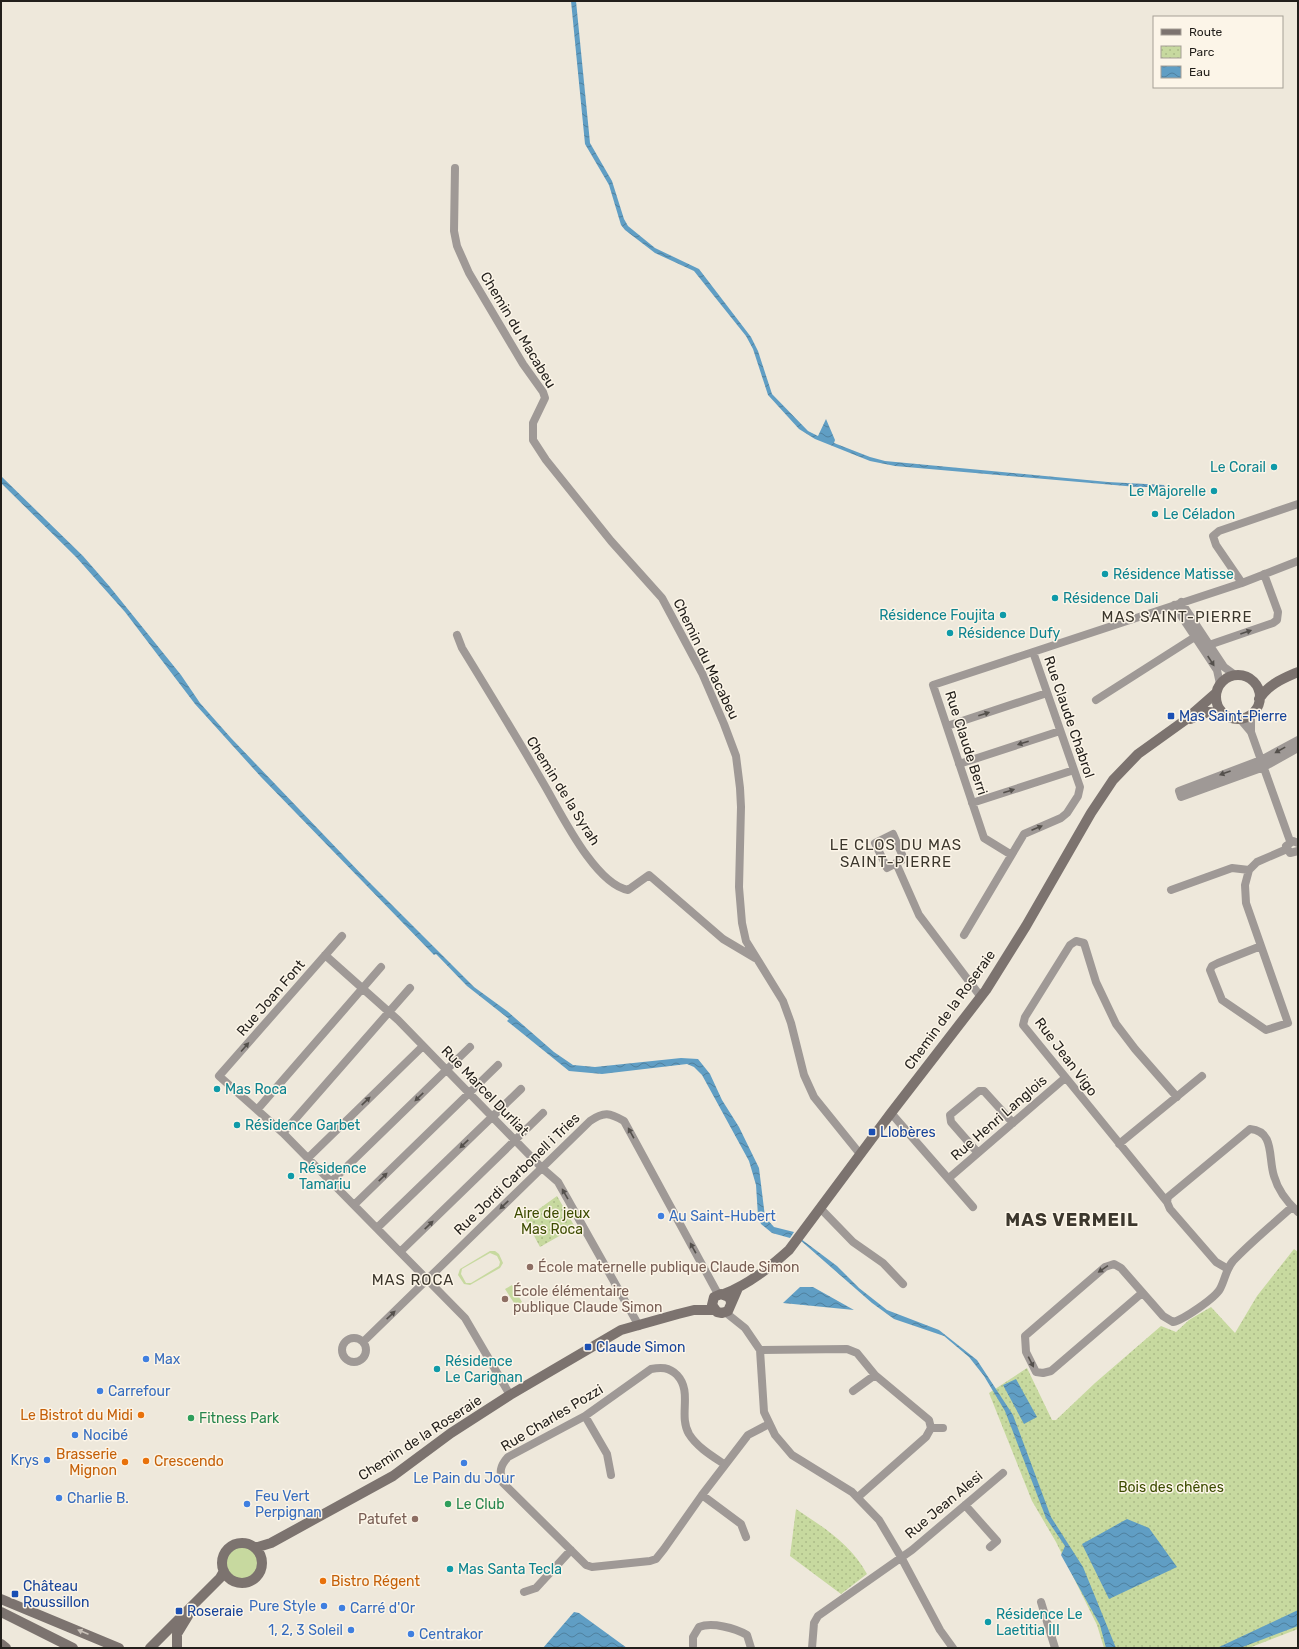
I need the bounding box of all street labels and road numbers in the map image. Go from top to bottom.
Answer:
street label: Chemin du Macabeu [477,269,559,391]
street label: Chemin du Macabeu [669,596,743,722]
street label: Rue Claude Chabrol [1040,654,1098,780]
street label: Rue Claude Berri [941,689,991,797]
street label: Chemin de la Syrah [523,733,603,849]
street label: Chemin de la Roseraie [901,947,999,1073]
street label: Rue Joan Font [233,956,309,1040]
street label: Rue Jean Vigo [1031,1014,1101,1100]
street label: Rue Marcel Durliat [438,1042,533,1140]
street label: Rue Henri Langlois [947,1072,1051,1164]
street label: Rue Jordi Carbonell i Tries [450,1109,584,1239]
street label: Rue Charles Pozzi [498,1381,606,1455]
street label: Chemin de la Roseraie [355,1392,485,1484]
street label: Rue Jean Alesi [902,1468,986,1542]

